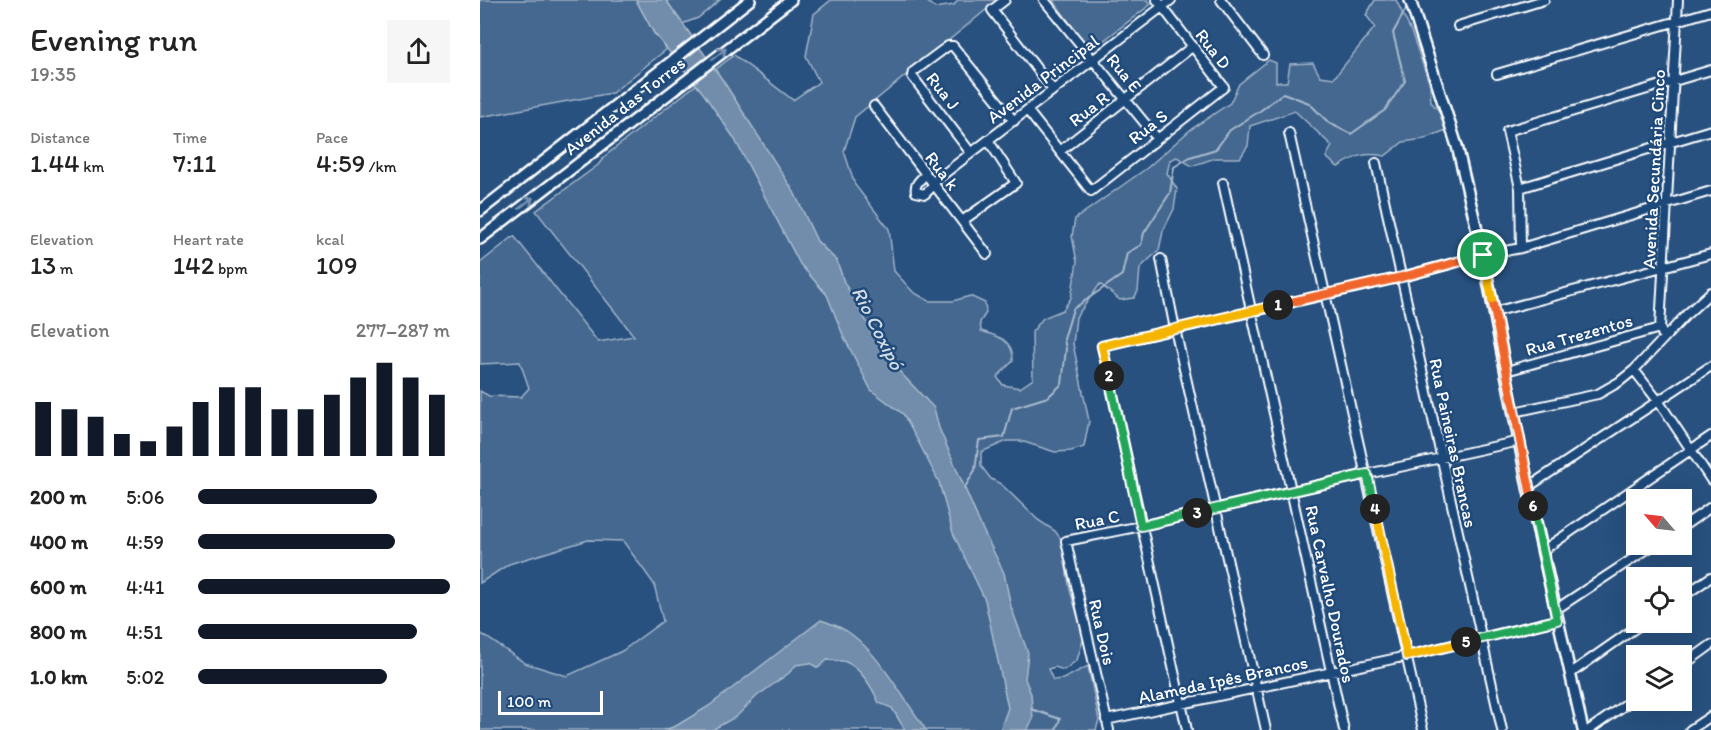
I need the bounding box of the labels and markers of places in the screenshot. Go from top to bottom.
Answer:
pin [1457,229,1508,280]
pin: 1 [1263,290,1293,320]
pin: 2 [1094,361,1124,391]
pin: 6 [1518,491,1548,521]
pin: 4 [1360,494,1390,524]
pin: 3 [1182,498,1212,528]
pin: 5 [1451,627,1481,657]

